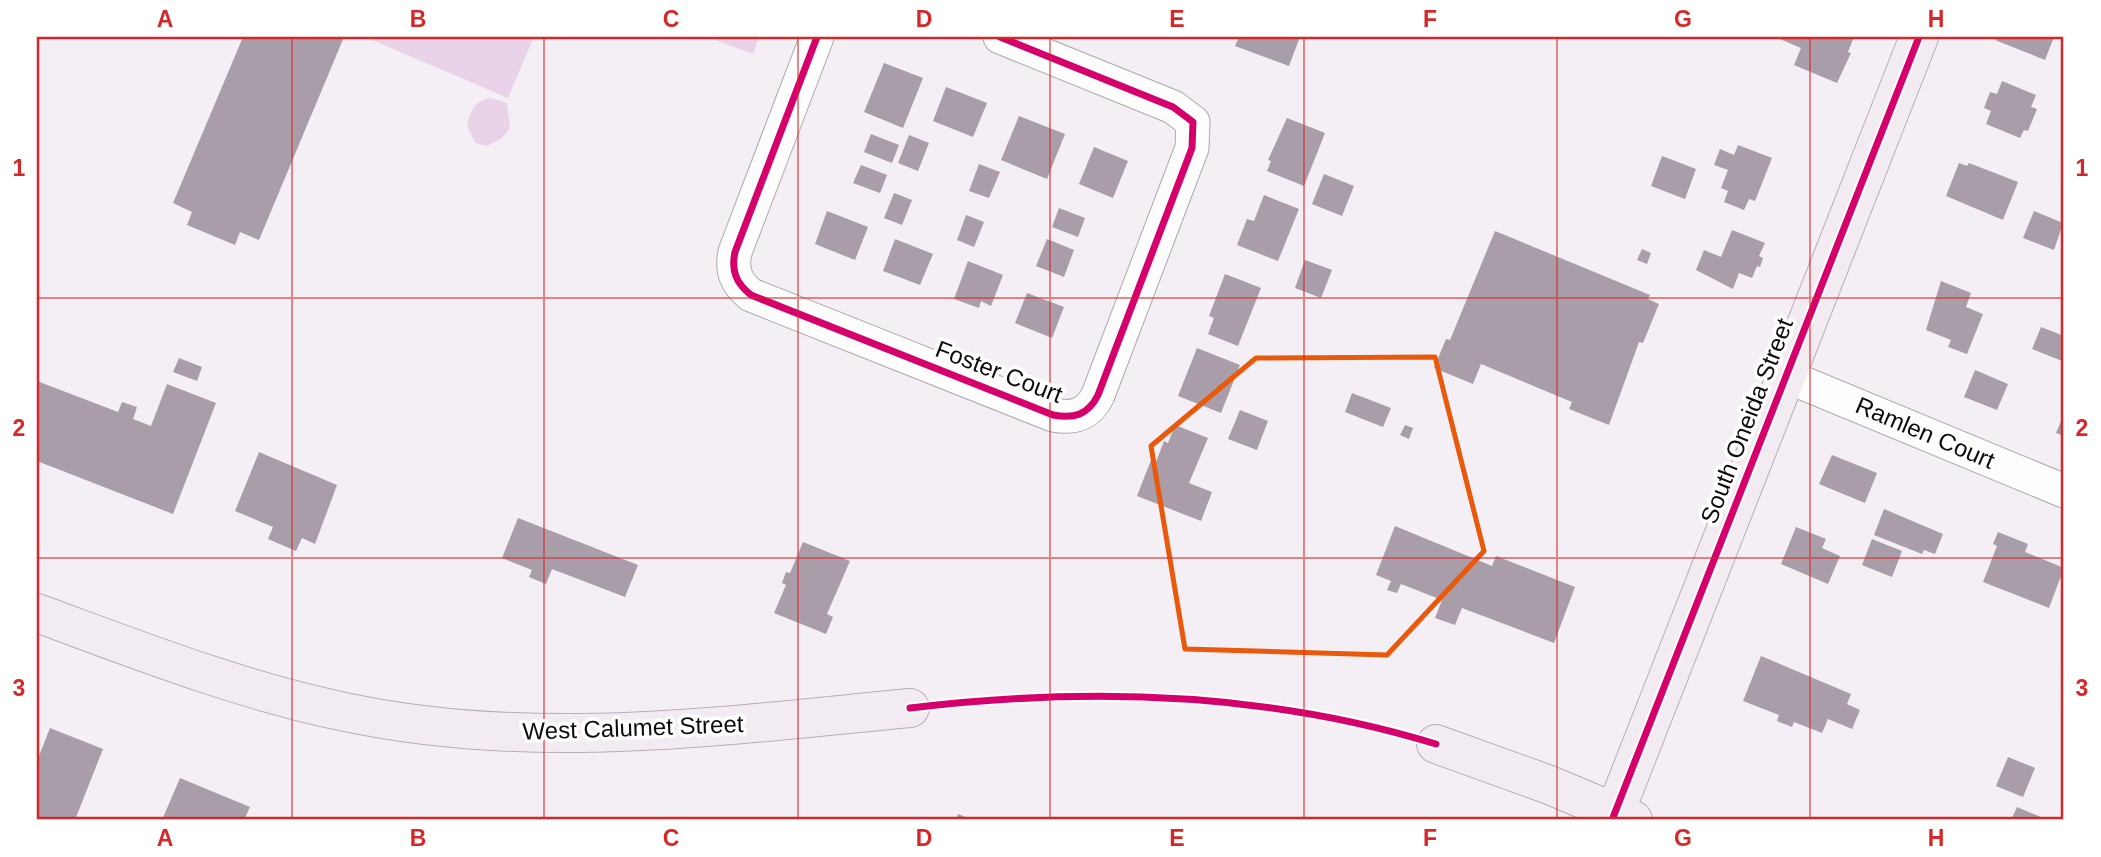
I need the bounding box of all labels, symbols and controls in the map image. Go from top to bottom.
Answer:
text: A [157,6,173,32]
text: B [410,6,426,32]
text: C [663,6,679,32]
text: D [916,6,932,32]
text: E [1169,6,1185,32]
text: F [1423,6,1437,32]
text: G [1674,6,1692,32]
text: H [1928,6,1944,32]
text: 1 [13,155,26,181]
text: 1 [2076,155,2089,181]
street label: South Oneida Street [1695,314,1798,527]
street label: Foster Court [932,335,1067,408]
street label: Ramlen Court [1852,391,1999,474]
text: 2 [13,415,25,441]
text: 2 [2076,415,2088,441]
text: 3 [13,675,25,701]
text: 3 [2076,675,2088,701]
street label: West Calumet Street [522,710,744,745]
text: A [157,825,173,851]
text: B [410,825,426,851]
text: C [663,825,679,851]
text: D [916,825,932,851]
text: E [1169,825,1185,851]
text: F [1423,825,1437,851]
text: G [1674,825,1692,851]
text: H [1928,825,1944,851]

